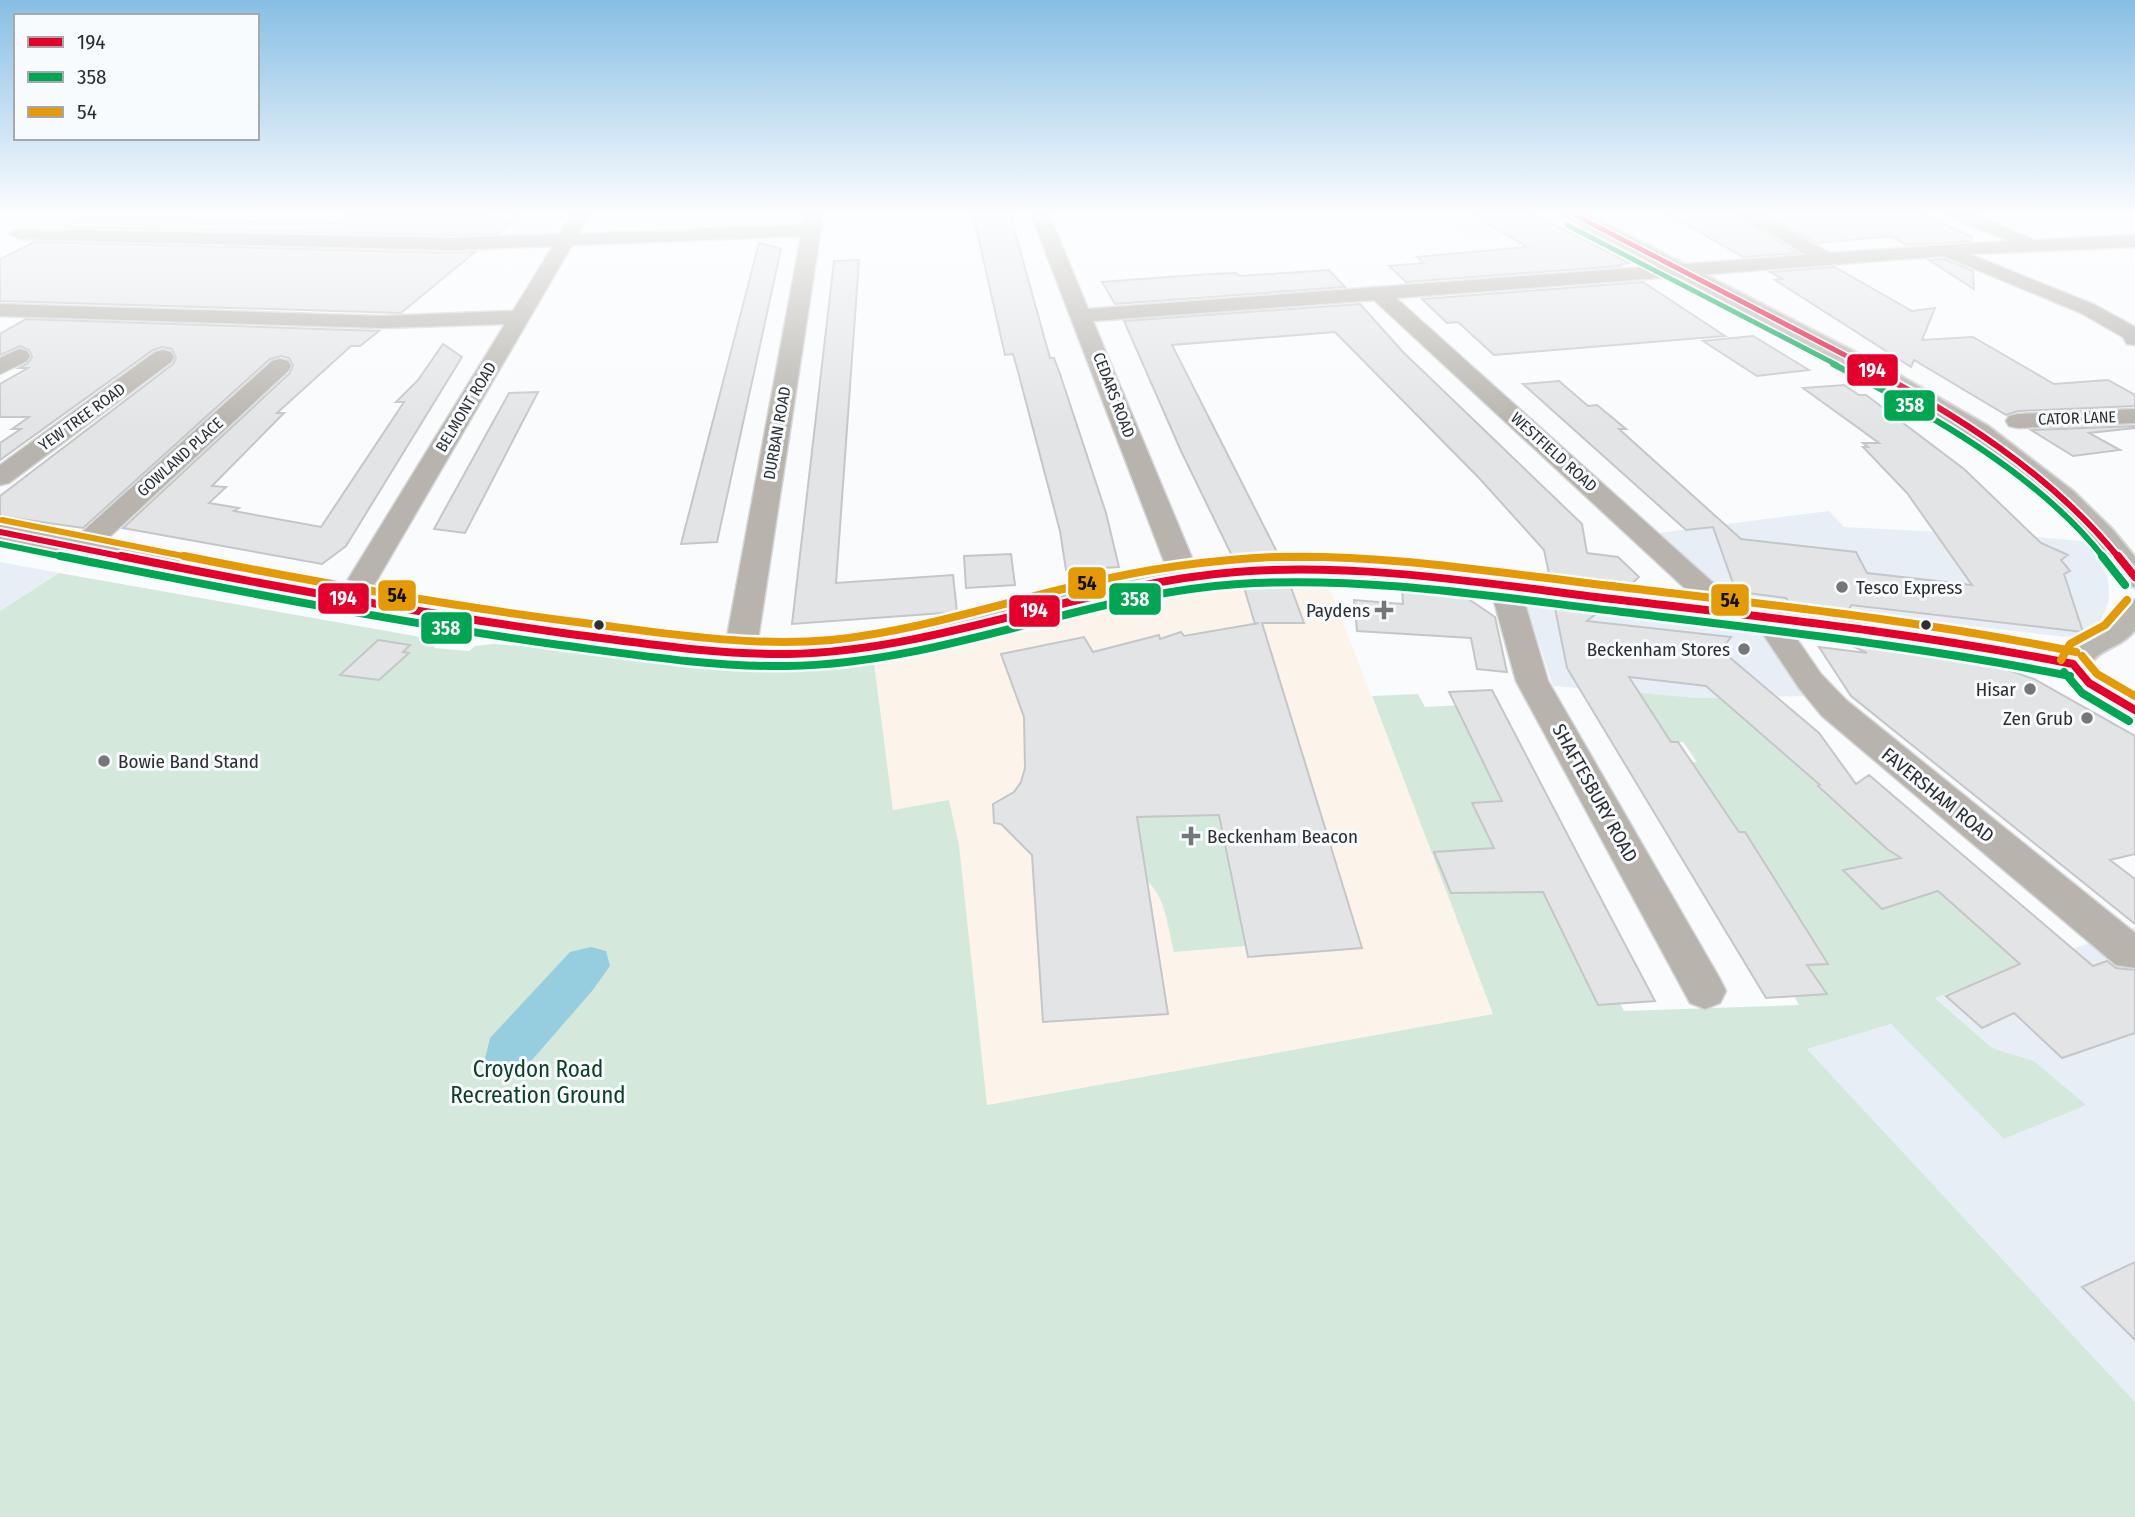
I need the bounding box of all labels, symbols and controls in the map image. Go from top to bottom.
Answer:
legend [14,14,259,140]
text: 194 [77,29,105,55]
text: 358 [77,64,107,90]
text: 54 [77,99,97,125]
street label: CEDARS ROAD [1089,350,1139,440]
line badge: 194 [1846,353,1899,387]
street label: BELMONT ROAD [432,359,500,455]
text: 194 [1858,359,1886,382]
street label: YEW TREE ROAD [35,379,129,455]
street label: DURBAN ROAD [759,385,795,481]
line badge: 358 [1883,389,1936,422]
text: 358 [1895,394,1924,417]
street label: CATOR LANE [2038,407,2116,429]
street label: WESTFIELD ROAD [1507,408,1601,496]
street label: GOWLAND PLACE [133,414,227,500]
line badge: 54 [1067,566,1107,600]
text: 54 [1077,572,1097,595]
place label: Tesco Express [1856,576,1962,599]
line badge: 54 [377,579,417,612]
marker: Tesco Express [1834,579,1850,595]
line badge: 194 [317,582,370,615]
line badge: 358 [1108,582,1162,616]
line badge: 54 [1710,583,1750,617]
text: 54 [387,584,407,607]
text: 194 [329,587,357,610]
text: 358 [1120,588,1149,611]
text: 54 [1720,589,1740,612]
line badge: 194 [1008,594,1061,628]
text: 194 [1020,599,1048,622]
place label: Paydens [1306,599,1370,622]
marker: Paydens [1376,602,1392,618]
line badge: 358 [420,611,473,645]
text: 358 [431,617,460,640]
unlabelled marker [592,618,606,632]
unlabelled marker [1919,618,1933,632]
place label: Beckenham Stores [1587,638,1730,661]
marker: Beckenham Stores [1736,641,1752,657]
place label: Hisar [1976,678,2016,701]
marker: Hisar [2022,681,2038,697]
place label: Zen Grub [2003,707,2073,730]
marker: Zen Grub [2079,710,2095,726]
street label: SHAFTESBURY ROAD [1547,720,1643,866]
street label: FAVERSHAM ROAD [1877,743,1999,847]
place label: Bowie Band Stand [118,750,259,773]
marker: Bowie Band Stand [96,753,112,769]
place label: Beckenham Beacon [1207,825,1358,848]
marker: Beckenham Beacon [1181,826,1201,846]
park label: Croydon Road Recreation Ground [450,1055,626,1109]

